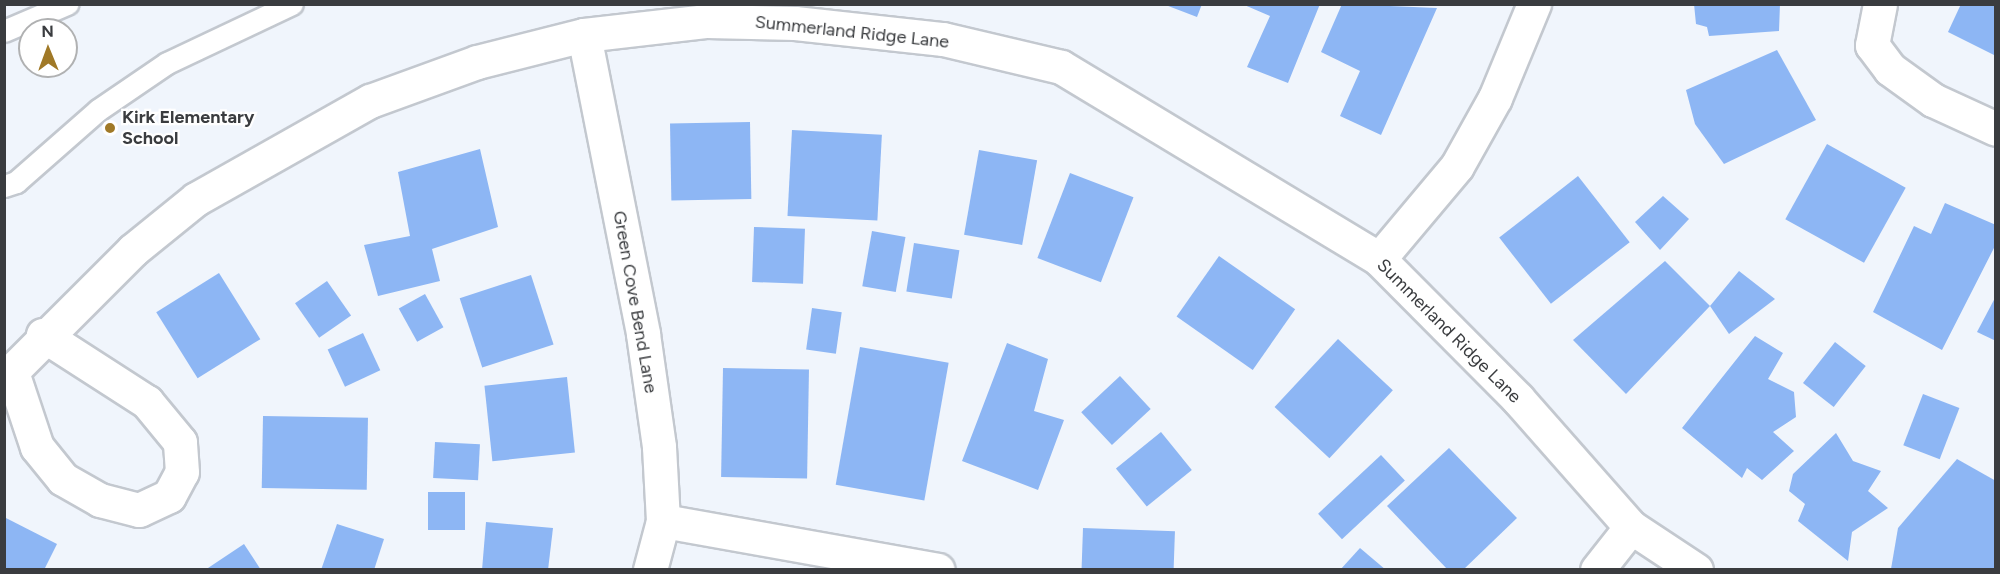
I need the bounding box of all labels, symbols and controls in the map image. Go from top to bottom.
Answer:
street label: Summerland Ridge Lane [754,11,950,53]
north arrow [18,18,78,78]
text: N [41,22,54,41]
place label: Kirk Elementary School [122,107,254,150]
marker: Kirk Elementary School [103,121,117,135]
street label: Green Cove Bend Lane [608,209,662,395]
street label: Summerland Ridge Lane [1372,254,1526,408]

